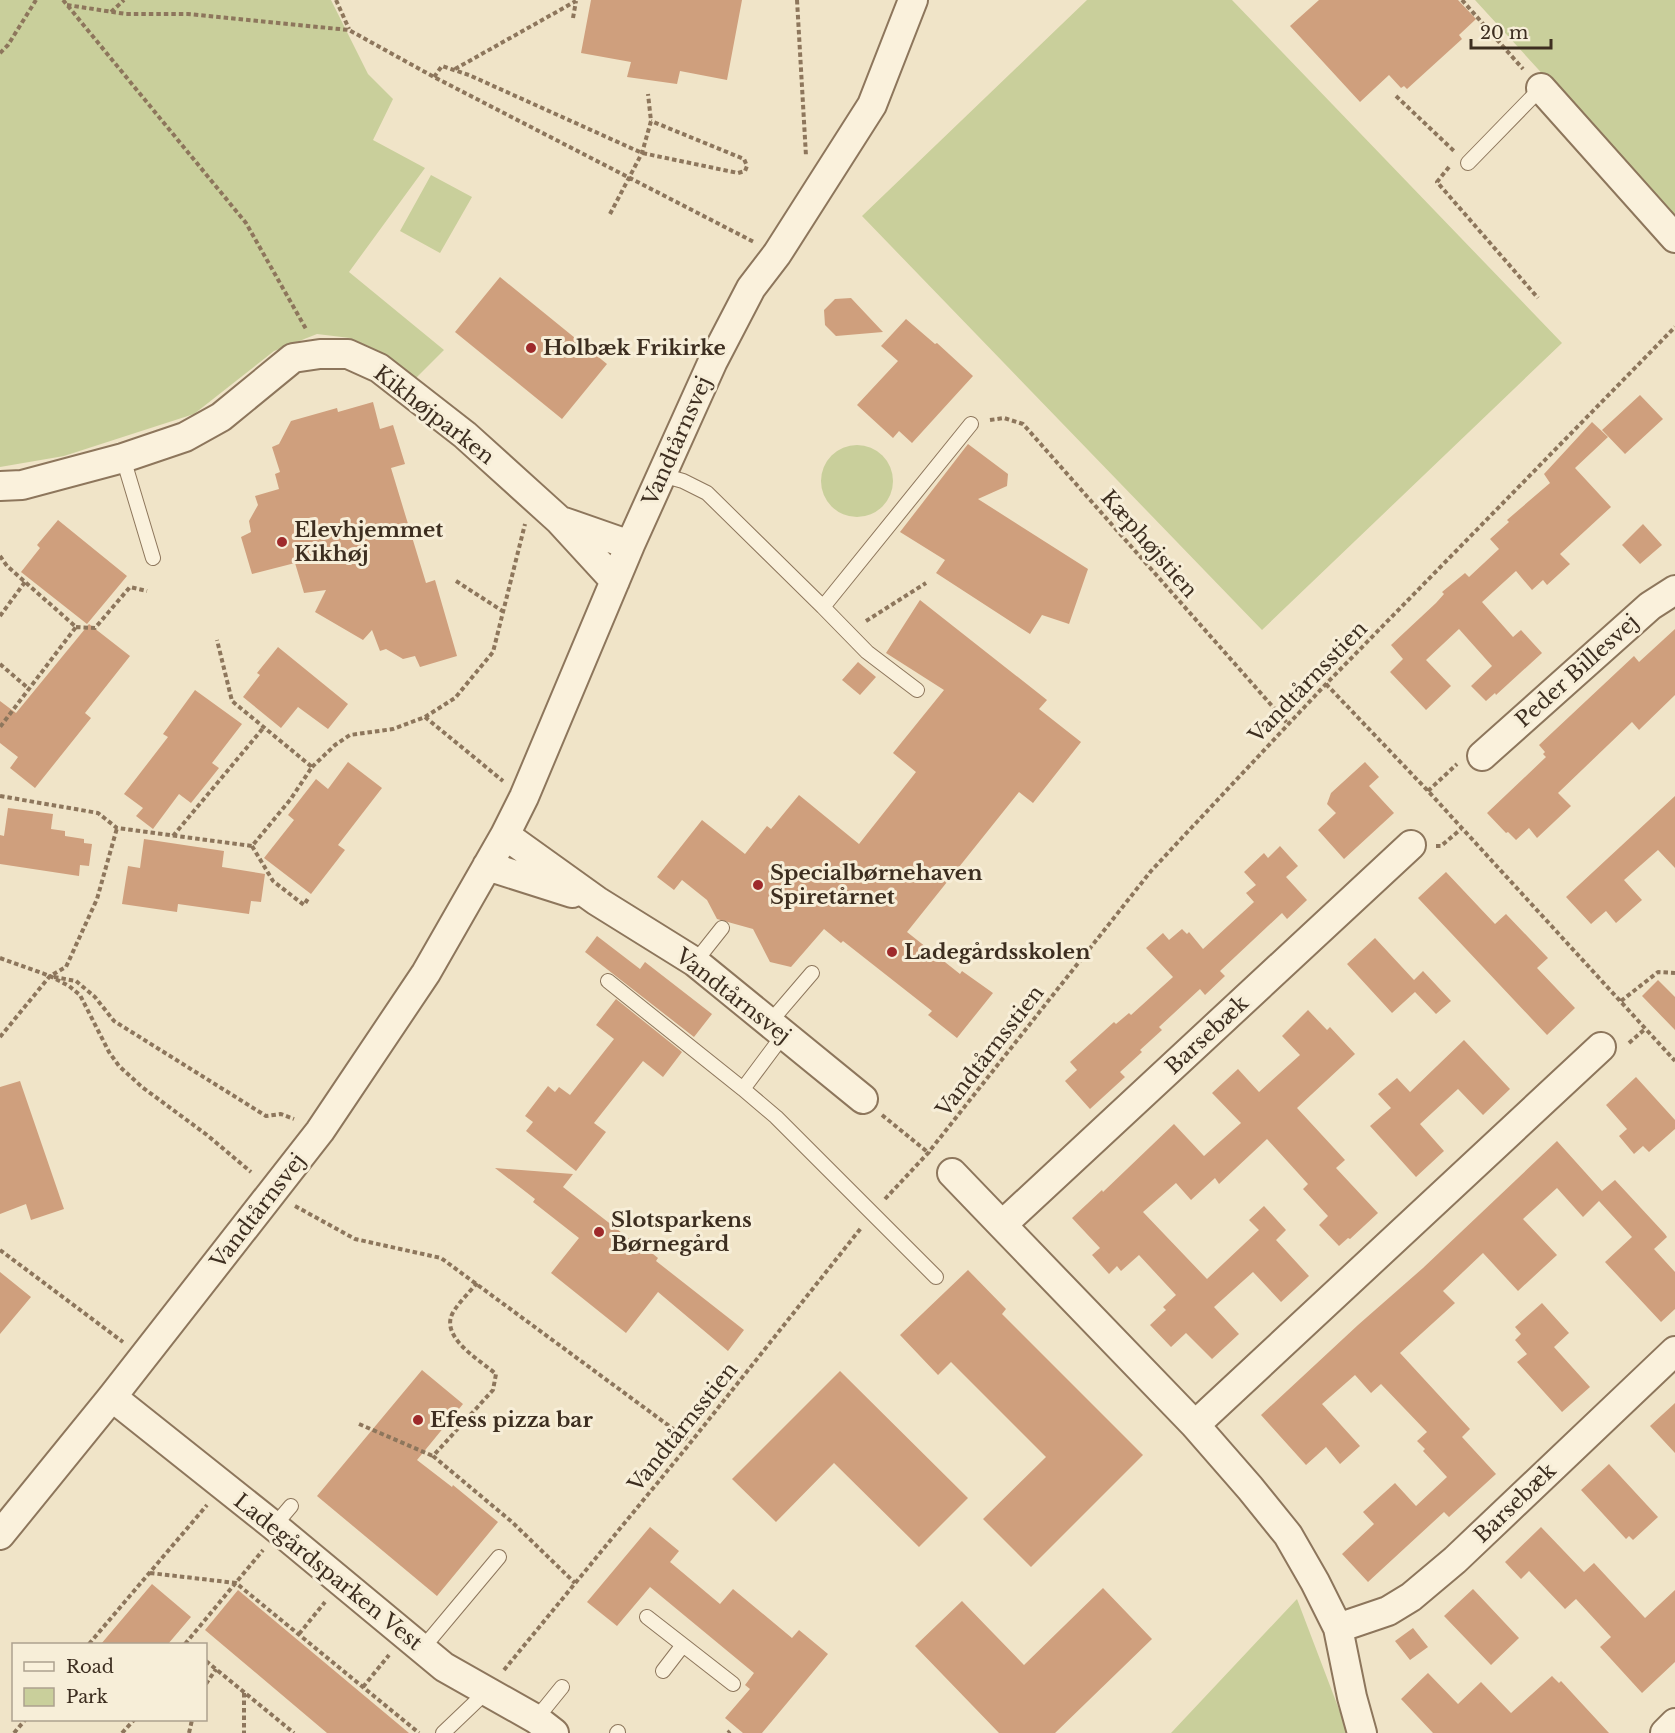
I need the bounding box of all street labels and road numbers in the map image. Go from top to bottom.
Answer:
street label: Kikhøjparken [369,360,499,470]
street label: Vandtårnsvej [636,372,717,511]
street label: Kæphøjstien [1095,485,1203,603]
street label: Peder Billesvej [1510,609,1644,733]
street label: Vandtårnsstien [1243,616,1373,749]
street label: Vandtårnsvej [669,942,796,1049]
street label: Vandtårnsstien [930,980,1049,1123]
street label: Barsebæk [1160,990,1254,1080]
street label: Vandtårnsvej [204,1148,311,1275]
street label: Vandtårnsstien [622,1357,743,1498]
street label: Barsebæk [1469,1458,1561,1548]
street label: Ladegårdsparken Vest [229,1488,427,1656]

